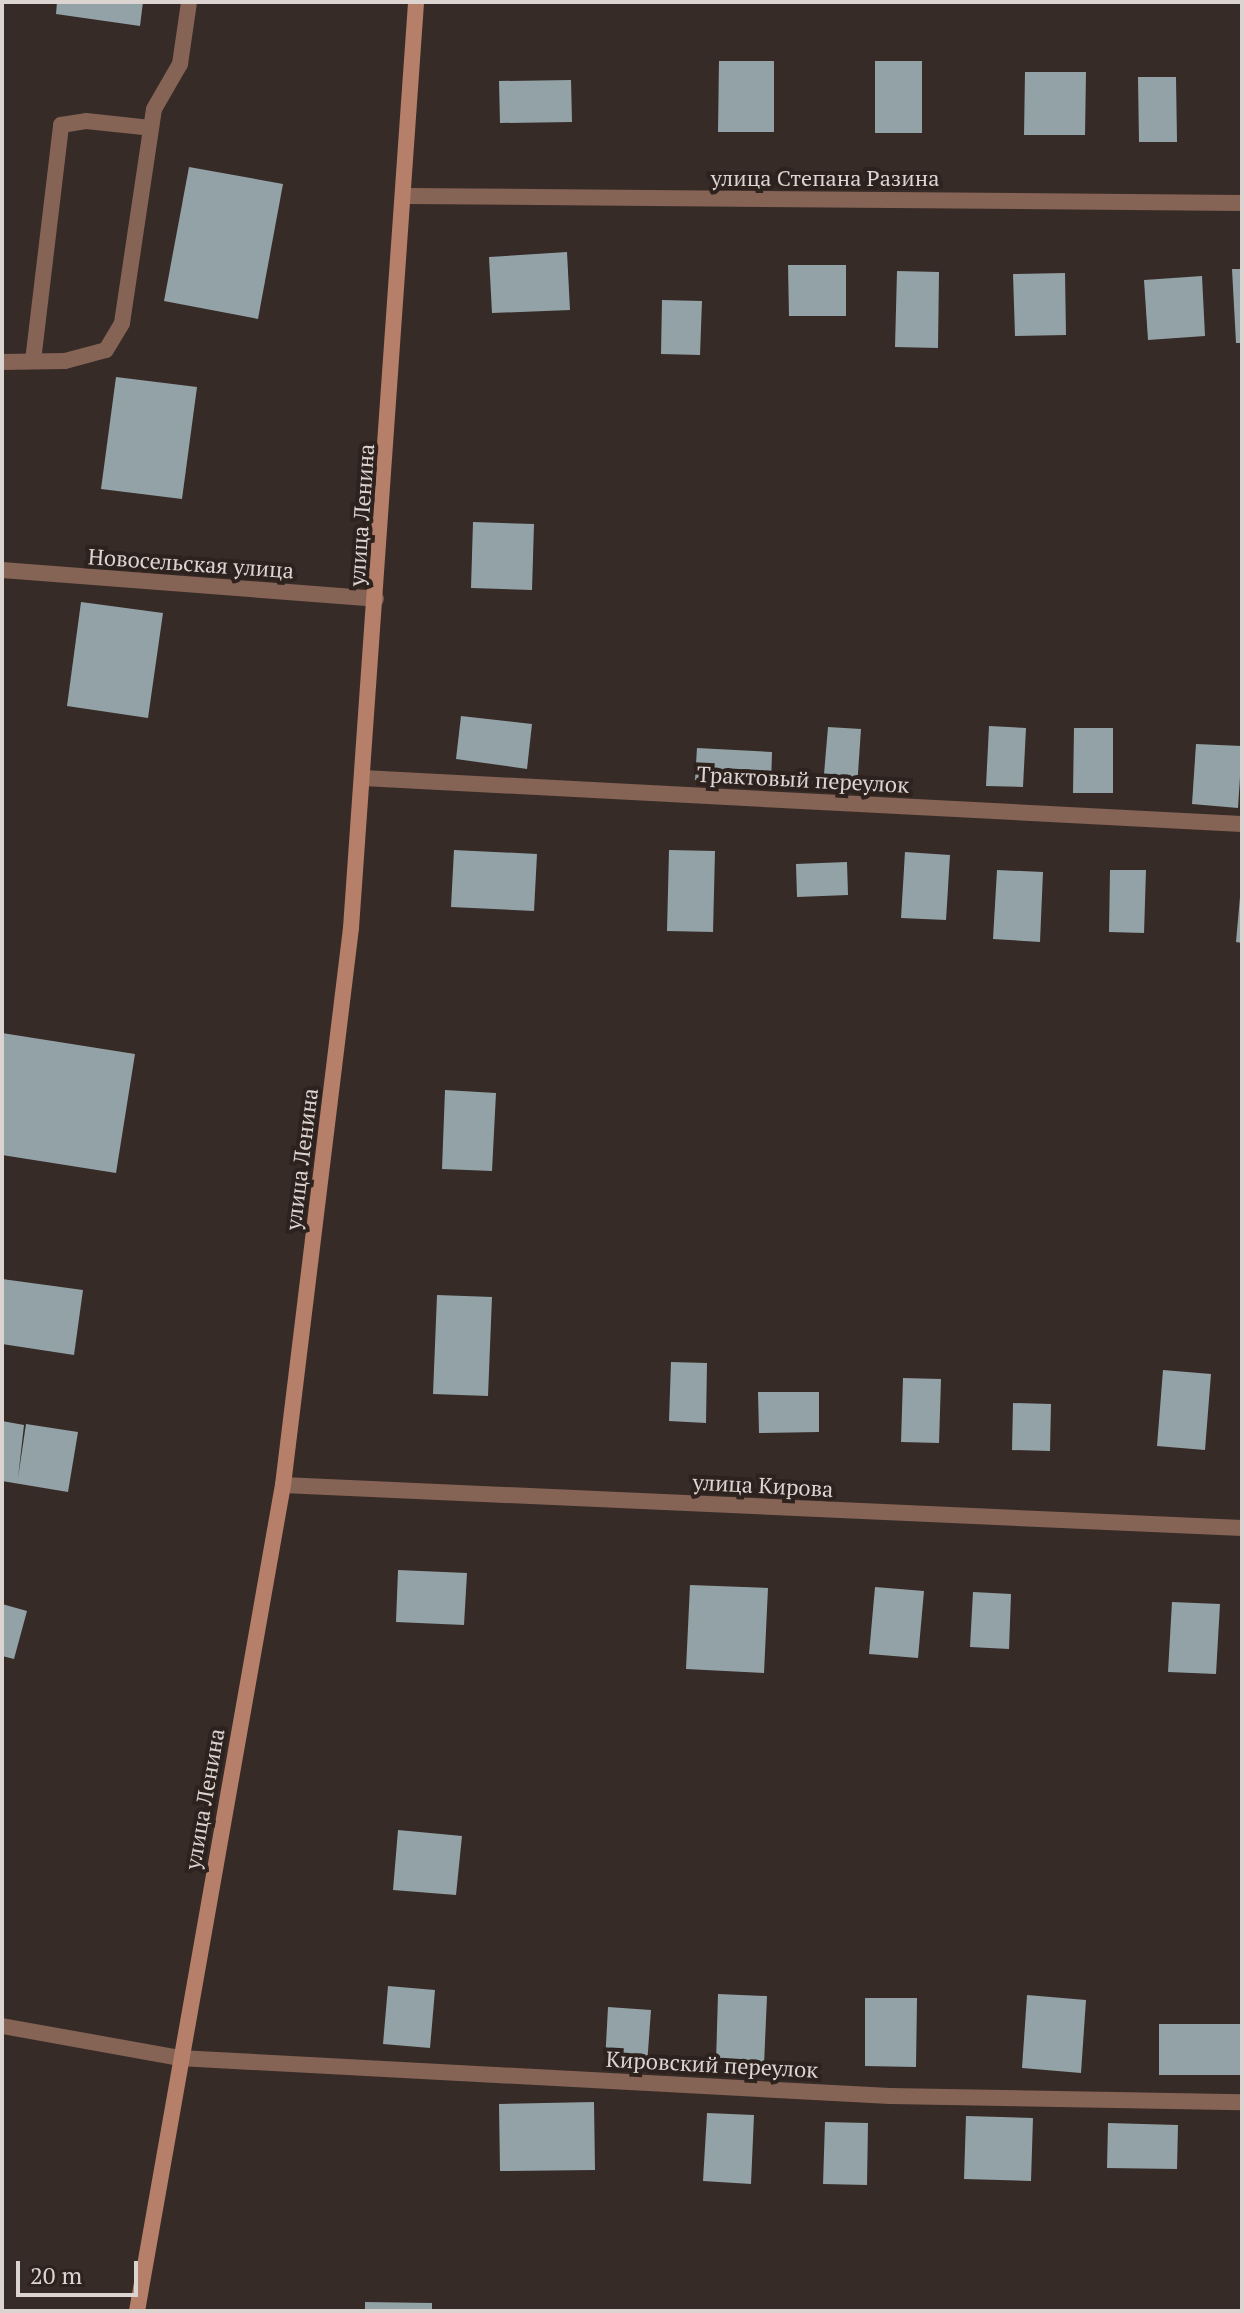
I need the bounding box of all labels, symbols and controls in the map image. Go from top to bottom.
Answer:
street label: улица Степана Разина [711,165,939,191]
street label: улица Ленина [343,443,379,587]
street label: Новосельская улица [87,543,295,583]
street label: Трактовый переулок [696,760,910,798]
street label: улица Ленина [279,1086,323,1232]
street label: улица Кирова [692,1468,834,1502]
street label: улица Ленина [179,1726,229,1872]
street label: Кировский переулок [605,2045,819,2083]
scale bar [20,2245,142,2295]
text: 20 m [30,2259,82,2291]

